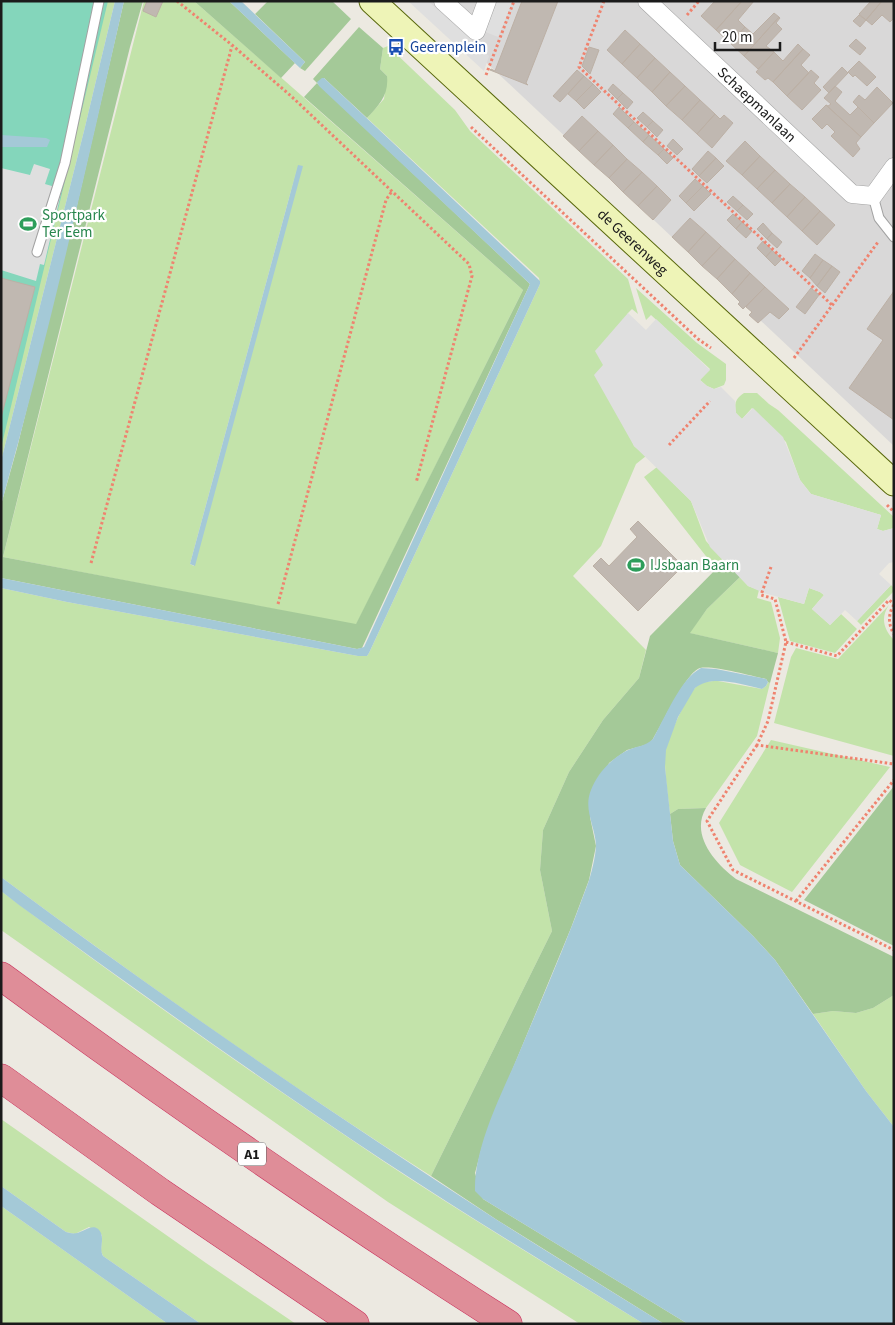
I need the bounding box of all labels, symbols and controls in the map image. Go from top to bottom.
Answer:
scale bar [715,20,780,52]
text: 20 m [722,27,752,48]
bus stop icon: Geerenplein [386,37,406,57]
place label: Geerenplein [410,37,486,58]
street label: Schaepmanlaan [712,62,801,147]
street label: de Geerenweg [593,204,673,280]
place label: Sportpark Ter Eem [42,205,106,243]
sports icon: Sportpark Ter Eem [18,214,38,234]
sports icon: IJsbaan Baarn [626,555,646,575]
place label: IJsbaan Baarn [650,555,739,576]
road number: A1 [238,1142,266,1166]

